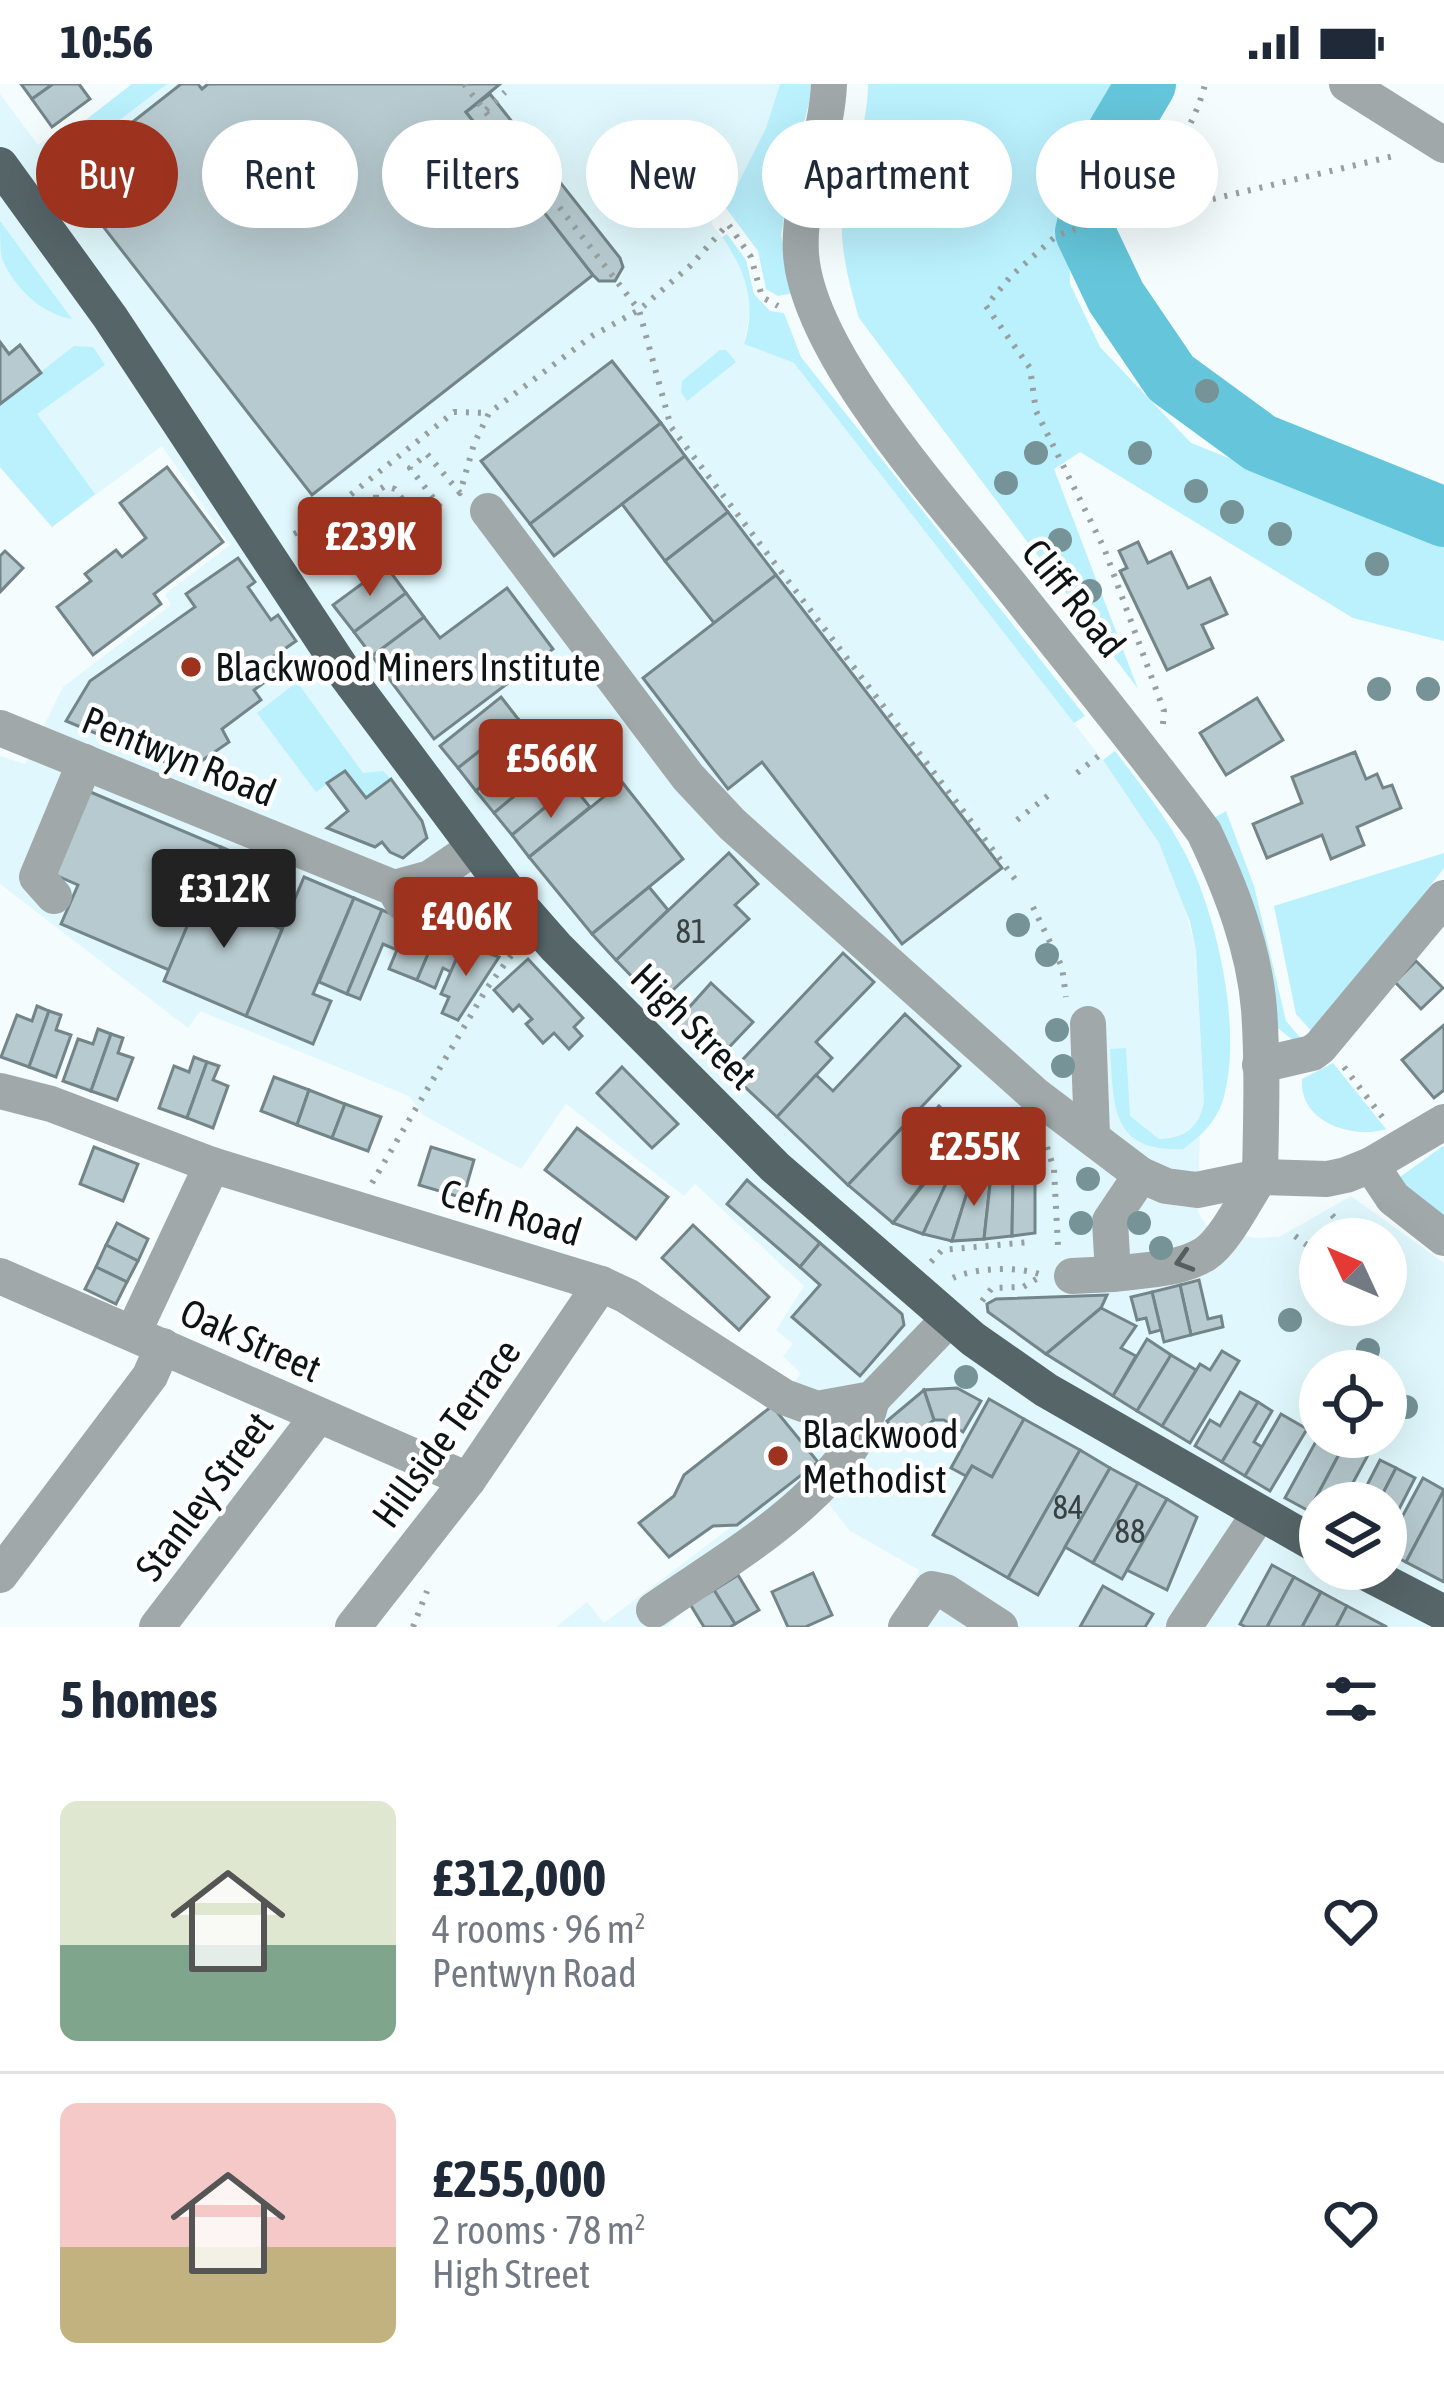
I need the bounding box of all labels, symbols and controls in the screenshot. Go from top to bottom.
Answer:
text: 10:56 [60,16,154,68]
chip: Buy [36,120,178,228]
chip: Rent [202,120,358,228]
chip: Filters [382,120,562,228]
chip: New [586,120,738,228]
chip: Apartment [762,120,1012,228]
chip: House [1036,120,1218,228]
pin: £239K [286,497,454,599]
text: £239K [325,514,415,558]
street label: Cliff Road [1014,531,1134,665]
place label: Blackwood Miners Institute [215,645,601,689]
marker: Blackwood Miners Institute [178,654,204,680]
street label: Pentwyn Road [76,697,282,815]
pin: £566K [467,719,635,821]
text: £566K [506,736,596,780]
pin: £312K [140,849,308,951]
text: £312K [179,866,269,910]
pin: £406K [382,877,550,979]
text: £406K [421,894,511,938]
house number: 81 [675,912,707,950]
street label: High Street [622,954,766,1098]
pin: £255K [890,1107,1058,1209]
text: £255K [929,1124,1019,1168]
street label: Cefn Road [435,1170,587,1254]
north arrow [1299,1218,1407,1326]
map controls [1299,1218,1407,1590]
one-way arrow [1174,1247,1195,1272]
street label: Oak Street [174,1290,328,1390]
street label: Hillside Terrace [363,1330,529,1536]
button: locate [1299,1350,1407,1458]
street label: Stanley Street [127,1403,281,1589]
place label: Blackwood Methodist [802,1412,959,1501]
marker: Blackwood Methodist [765,1443,791,1469]
button: layers [1299,1482,1407,1590]
house number: 84 [1052,1488,1084,1526]
house number: 88 [1114,1512,1146,1550]
icon: filters [1318,1666,1384,1732]
text: 5 homes [60,1670,218,1729]
text: £312,000 [432,1848,606,1907]
icon: home [156,1849,300,1993]
icon: heart [1318,1888,1384,1954]
text: 4 rooms · 96 m² [432,1907,646,1951]
text: Pentwyn Road [432,1951,637,1995]
text: £255,000 [432,2149,606,2208]
icon: home [156,2151,300,2295]
icon: heart [1318,2190,1384,2256]
text: 2 rooms · 78 m² [432,2208,646,2252]
text: High Street [432,2252,590,2296]

